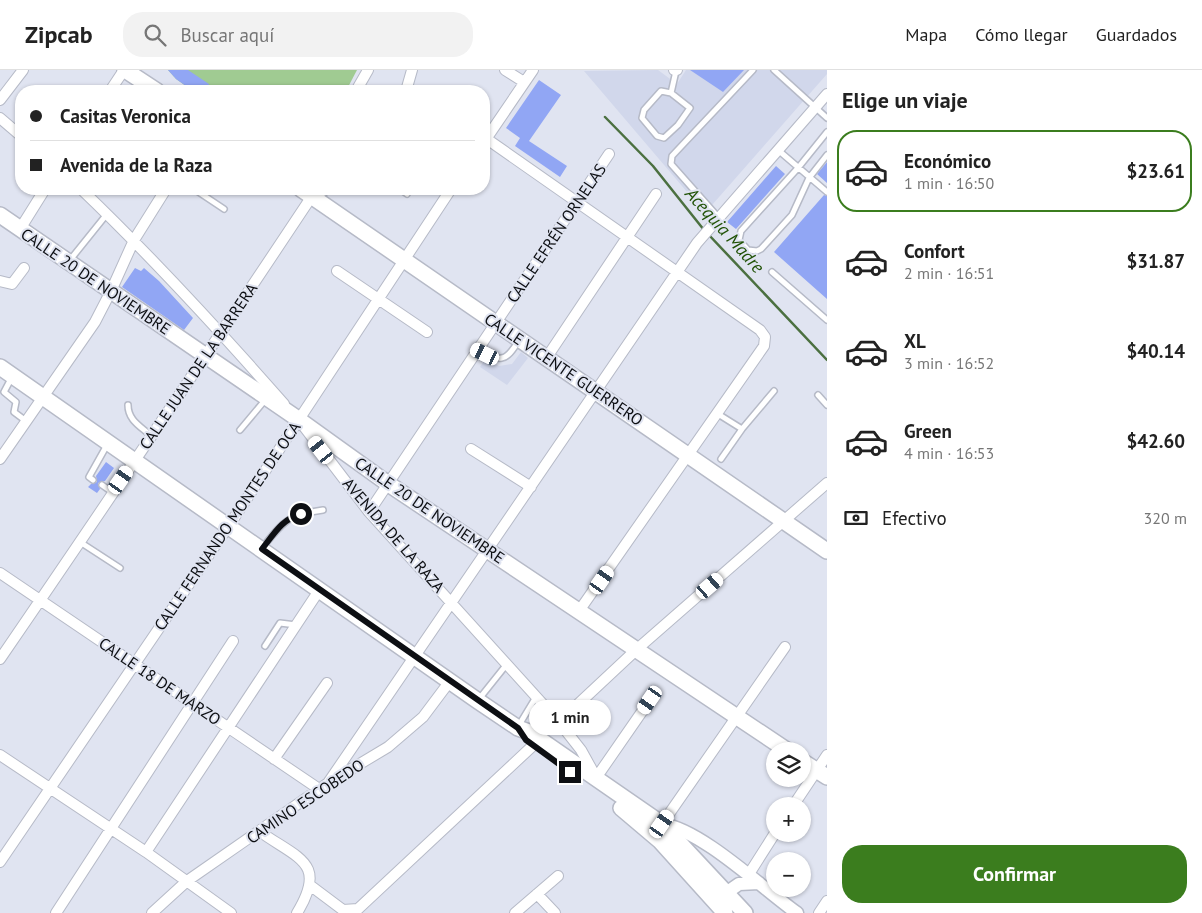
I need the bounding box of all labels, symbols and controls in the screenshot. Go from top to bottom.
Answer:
search box [123,12,473,57]
text: Zipcab [25,19,93,50]
icon: search [141,21,169,49]
text: Buscar aquí [181,23,274,47]
text: Mapa [905,23,947,46]
text: Cómo llegar [975,23,1068,46]
text: Guardados [1096,23,1177,46]
text: Elige un viaje [842,86,968,114]
text: Casitas Veronica [60,104,191,128]
icon: car [844,149,889,194]
text: Económico [904,149,991,173]
text: Avenida de la Raza [60,153,212,177]
text: $23.61 [1126,159,1185,183]
street label: CALLE EFRÉN ORNELAS [502,160,610,306]
text: 1 min · 16:50 [904,173,994,193]
water label: Acequia Madre [680,182,770,278]
street label: CALLE 20 DE NOVIEMBRE [17,223,175,339]
icon: car [844,239,889,284]
text: Confort [904,239,965,263]
text: $31.87 [1126,249,1185,273]
text: 2 min · 16:51 [904,263,994,283]
street label: CALLE JUAN DE LA BARRERA [135,278,262,453]
street label: CALLE VICENTE GUERRERO [481,308,647,430]
icon: car [844,329,889,374]
text: XL [904,329,926,353]
text: $40.14 [1126,339,1185,363]
car [468,341,501,367]
text: 3 min · 16:52 [904,353,994,373]
street label: CALLE FERNANDO MONTES DE OCA [150,417,305,634]
icon: car [844,419,889,464]
text: Green [904,419,952,443]
text: $42.60 [1126,429,1185,453]
car [305,434,336,466]
text: 4 min · 16:53 [904,443,994,463]
street label: CALLE 20 DE NOVIEMBRE [351,452,509,568]
car [106,463,135,497]
street label: AVENIDA DE LA RAZA [339,474,450,597]
route start [290,503,312,525]
icon: cash [842,504,870,532]
text: Efectivo [882,506,947,530]
text: 320 m [1144,508,1187,528]
car [587,563,616,597]
car [693,570,726,602]
street label: CALLE 18 DE MARZO [95,633,225,729]
car [635,683,664,717]
callout: 1 min [529,700,611,734]
text: 1 min [550,707,590,727]
map controls [766,742,811,897]
button: layers [766,742,811,787]
street label: CAMINO ESCOBEDO [242,754,368,848]
route end [559,761,581,783]
button: + [766,797,811,842]
car [647,807,676,841]
button: Confirmar [842,845,1187,903]
button: − [766,852,811,897]

